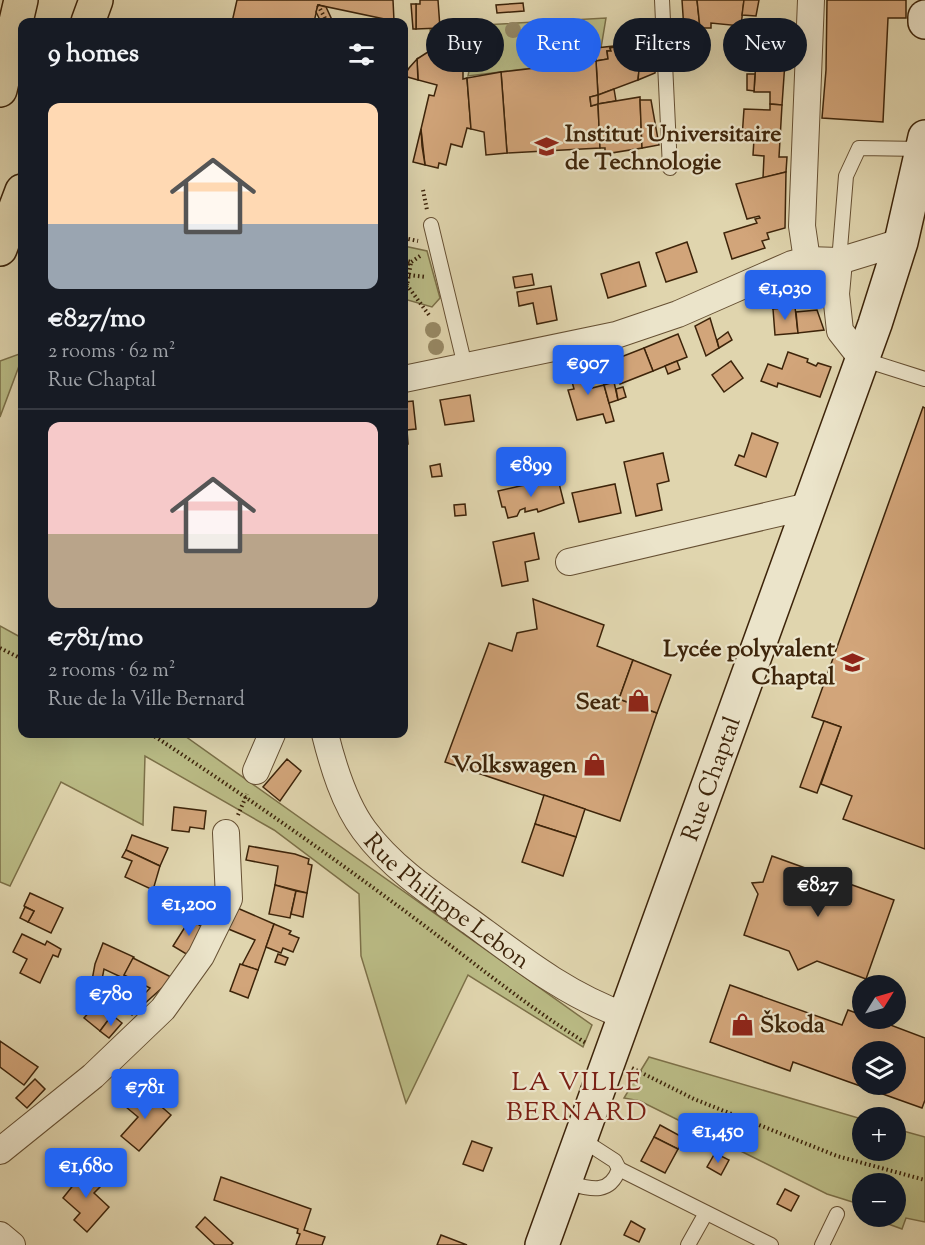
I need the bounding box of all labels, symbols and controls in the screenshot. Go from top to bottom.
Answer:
chip: Buy [426,18,504,72]
chip: Rent [516,18,601,72]
chip: Filters [613,18,711,72]
chip: New [723,18,807,72]
text: 9 homes [48,36,139,73]
icon: filters [345,38,378,71]
place label: Institut Universitaire de Technologie [565,118,782,180]
school or university icon: Institut Universitaire de Technologie [534,134,560,160]
icon: home [159,142,267,250]
pin: €1,030 [736,270,834,321]
text: €1,030 [759,275,811,304]
text: €827/mo [48,301,145,338]
text: 2 rooms · 62 m² [48,338,176,367]
pin: €907 [552,345,624,396]
text: €907 [567,350,609,379]
text: Rue Chaptal [48,367,156,396]
pin: €899 [495,447,567,498]
text: €899 [510,452,552,481]
icon: home [159,461,267,569]
text: €781/mo [48,620,143,657]
place label: Lycée polyvalent Chaptal [663,633,836,695]
school or university icon: Lycée polyvalent Chaptal [840,649,866,675]
text: 2 rooms · 62 m² [48,657,176,686]
text: Rue de la Ville Bernard [48,686,245,715]
place label: Seat [575,686,621,720]
shop icon: Seat [625,688,651,714]
street label: Rue Chaptal [674,712,751,846]
place label: Volkswagen [452,749,578,783]
shop icon: Volkswagen [582,751,608,777]
street label: Rue Philippe Lebon [354,827,536,979]
pin: €827 [782,867,854,918]
text: €827 [797,872,839,901]
pin: €1,200 [140,886,238,937]
text: €1,200 [162,891,216,920]
north arrow [852,975,906,1029]
map controls [852,975,906,1227]
pin: €780 [75,976,147,1027]
text: €780 [90,981,132,1010]
place label: Škoda [760,1009,826,1043]
shop icon: Škoda [729,1011,755,1037]
button: layers [852,1041,906,1095]
district label: LA VILLE BERNARD [506,1065,648,1132]
pin: €781 [109,1069,181,1120]
text: €781 [125,1074,165,1103]
button: + [852,1107,906,1161]
pin: €1,450 [669,1113,767,1164]
text: €1,450 [692,1118,744,1147]
pin: €1,680 [37,1148,135,1199]
text: €1,680 [59,1153,113,1182]
button: − [852,1173,906,1227]

